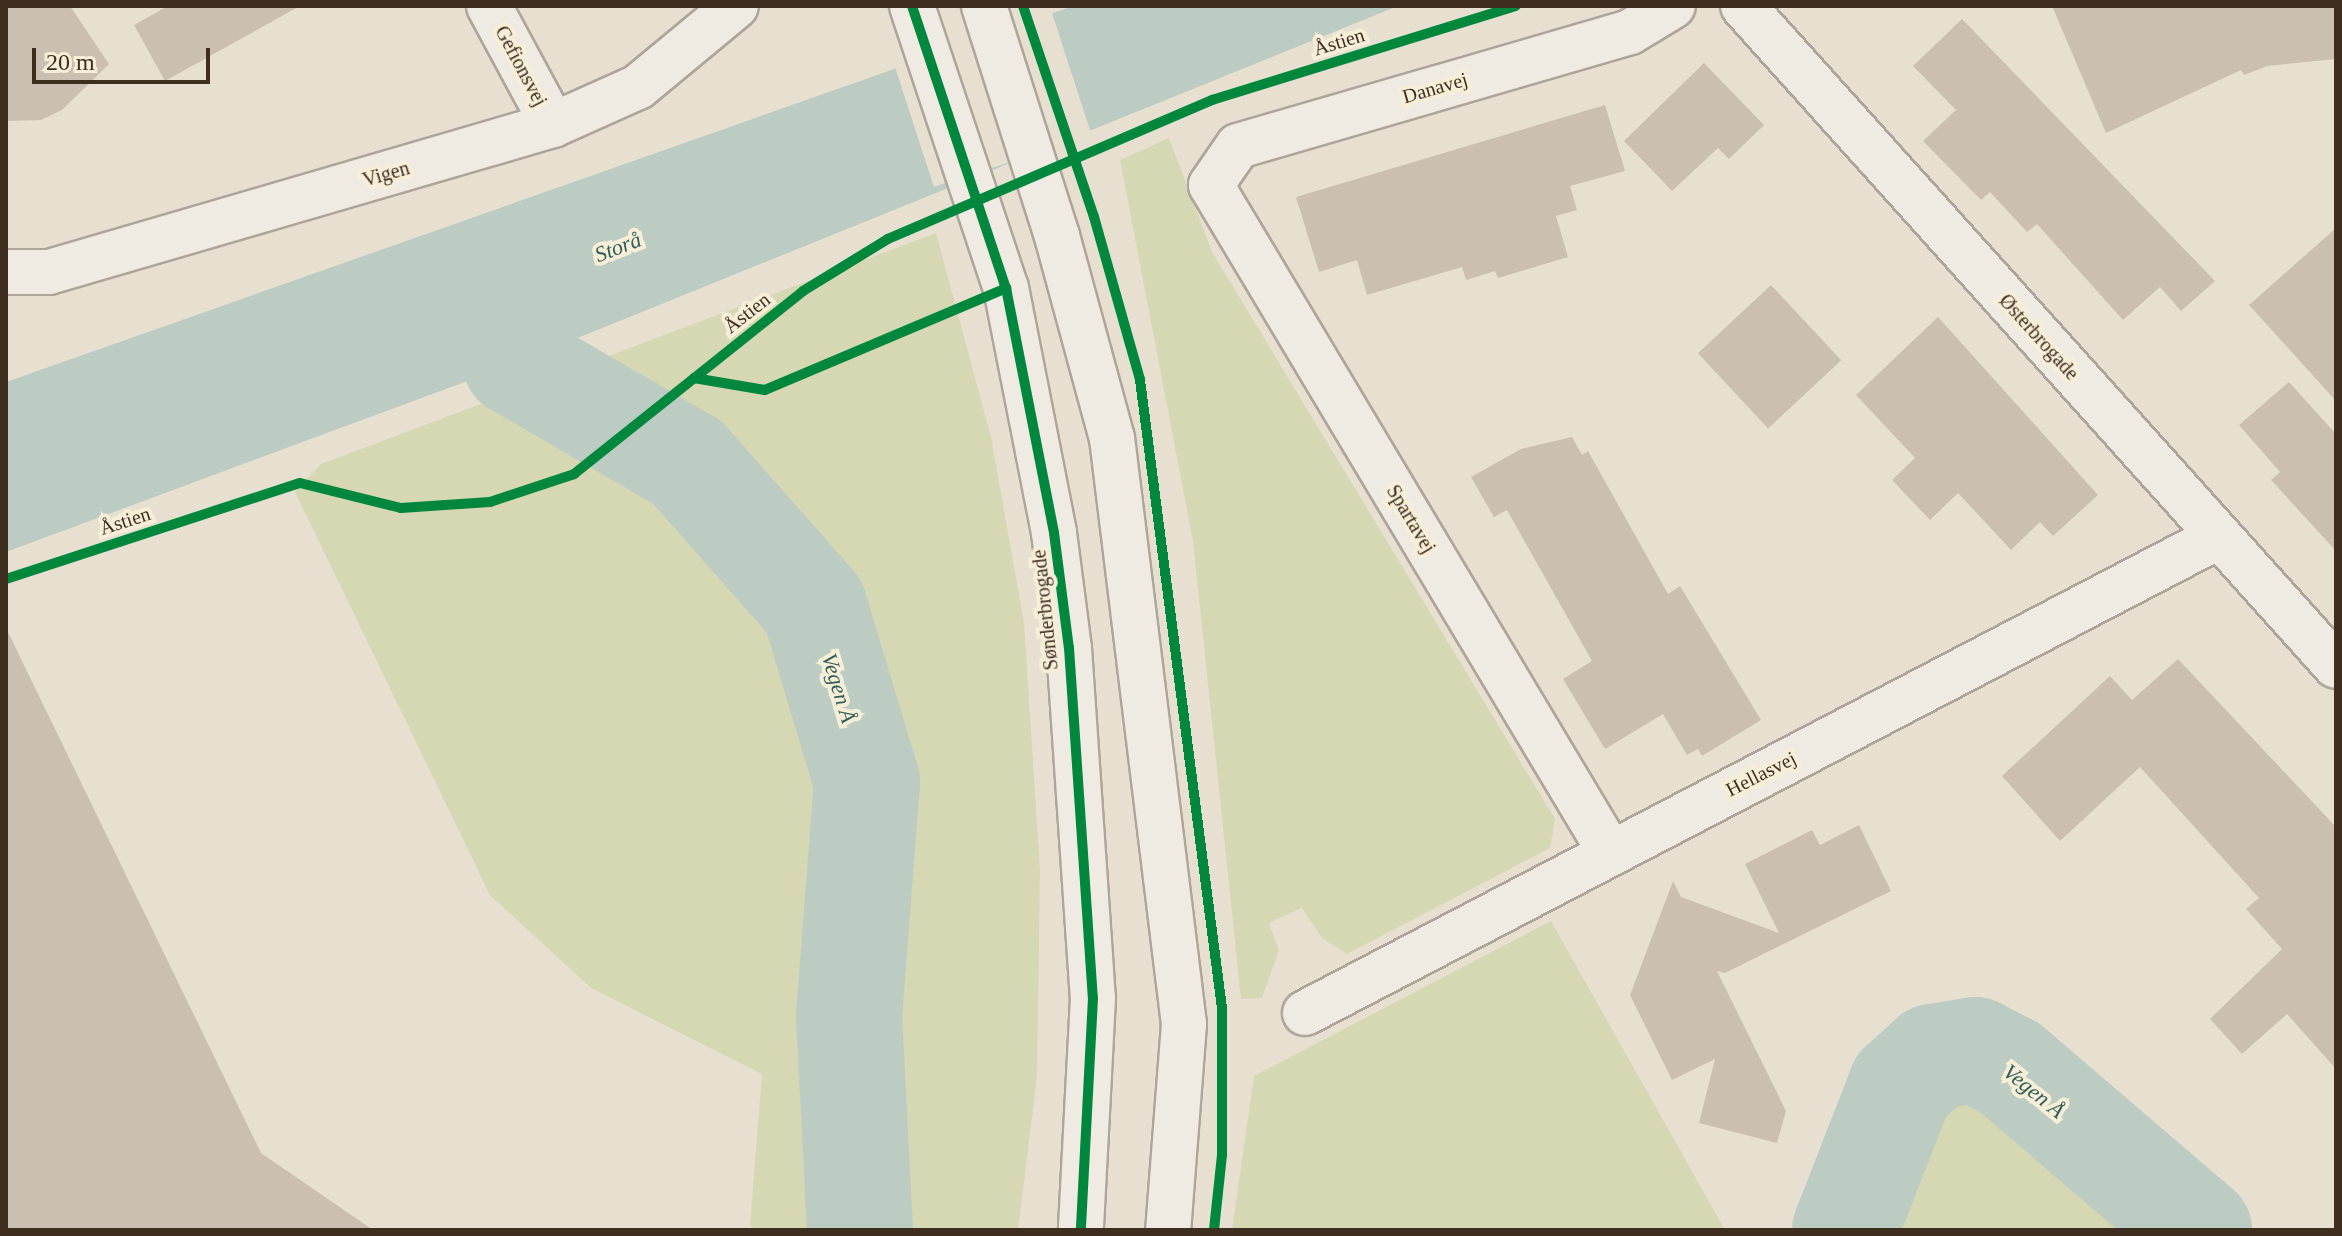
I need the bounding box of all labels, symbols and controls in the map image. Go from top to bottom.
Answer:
street label: Gefionsvej [490,22,552,110]
street label: Åstien [1311,23,1367,61]
scale bar [36,32,214,82]
text: 20 m [46,49,95,75]
street label: Danavej [1400,67,1470,109]
street label: Vigen [360,156,412,192]
water label: Storå [591,226,645,268]
street label: Åstien [719,287,775,339]
street label: Østerbrogade [1994,289,2084,385]
street label: Spartavej [1381,480,1441,558]
street label: Åstien [96,502,154,540]
street label: Sønderbrogade [1027,549,1063,671]
water label: Vegen Å [816,650,862,726]
street label: Hellasvej [1722,746,1800,802]
water label: Vegen Å [1998,1058,2070,1124]

